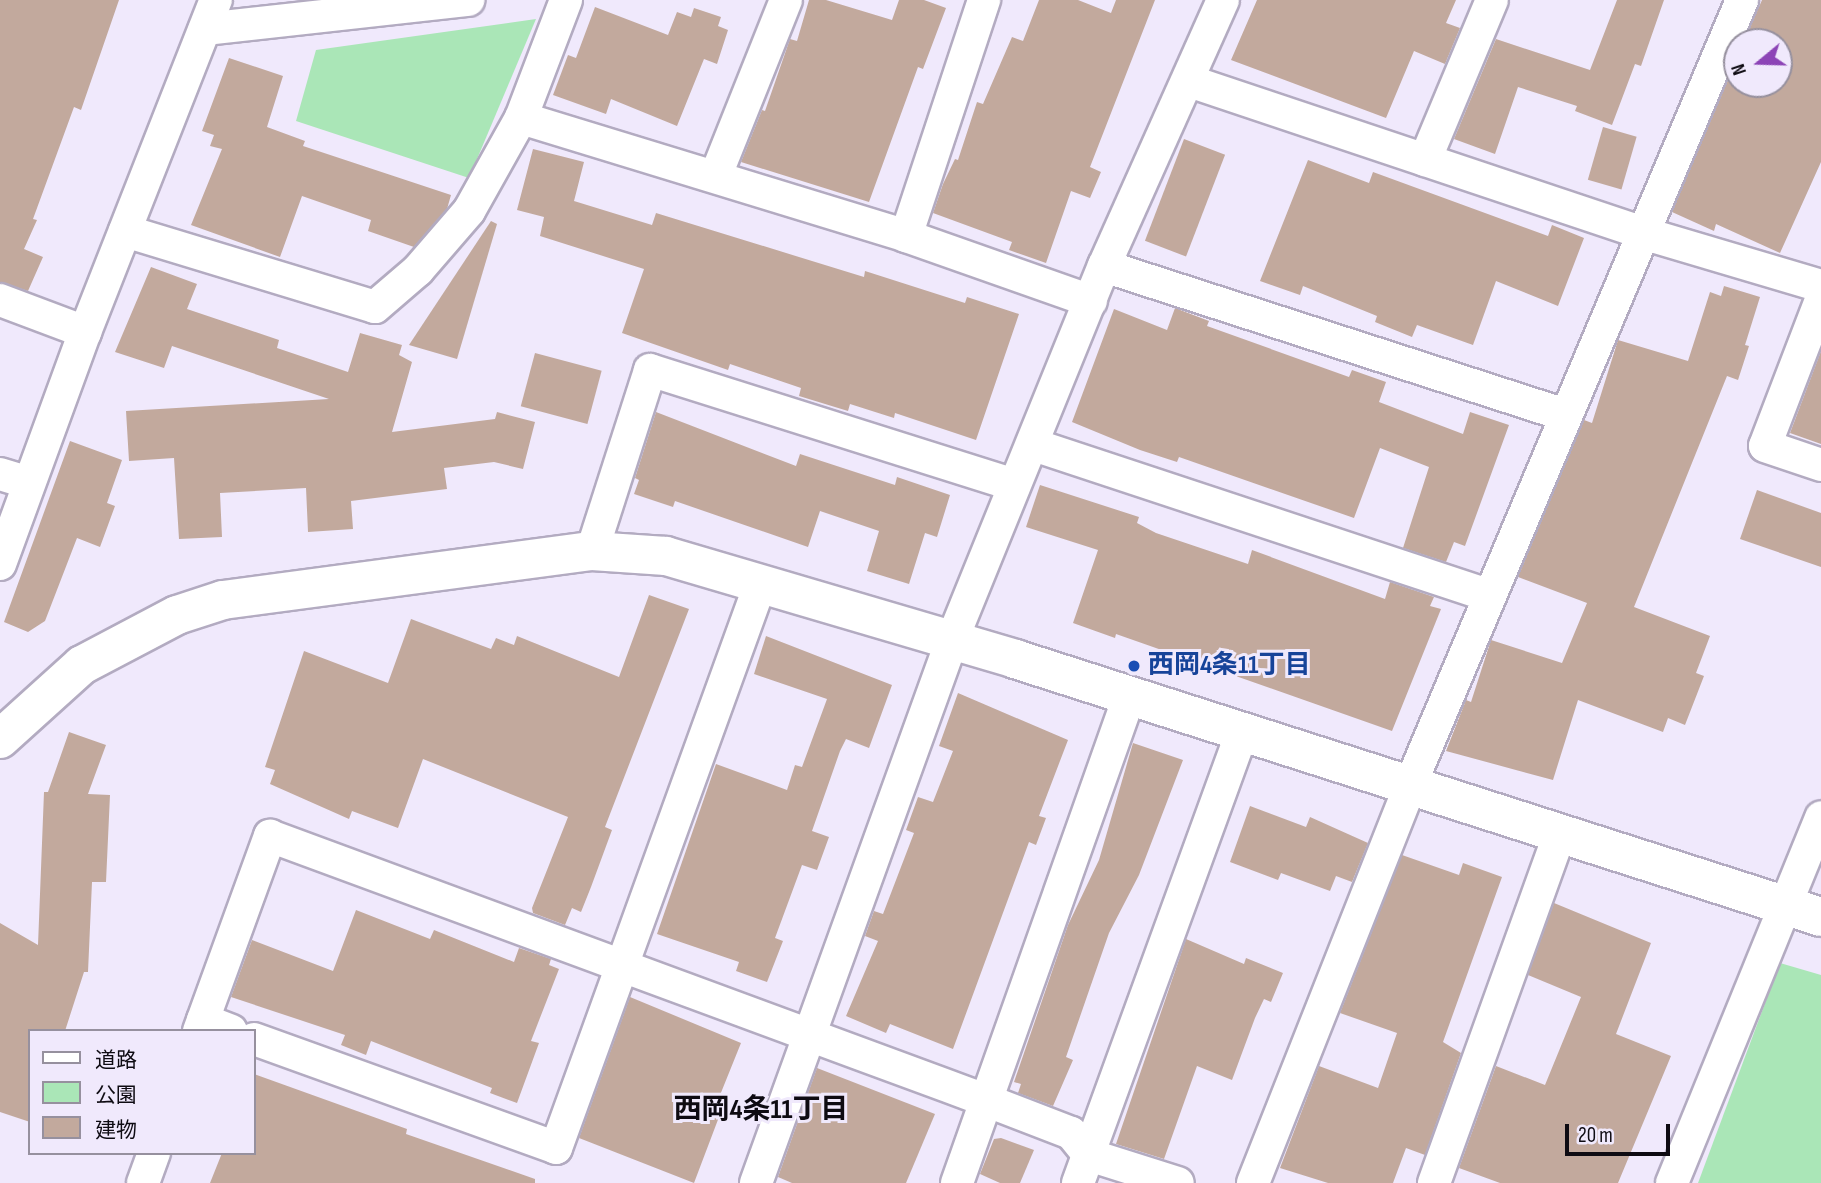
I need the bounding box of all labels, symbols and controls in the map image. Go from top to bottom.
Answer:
north arrow [1723,28,1793,98]
text: N [1727,61,1752,78]
place label: 西岡4条11丁目 [1148,650,1310,682]
marker: 西岡4条11丁目 [1126,658,1142,674]
legend [28,1029,256,1155]
text: 道路 [95,1048,137,1073]
text: 公園 [95,1083,137,1108]
district label: 西岡4条11丁目 [674,1093,848,1127]
scale bar [1569,1110,1674,1154]
text: 建物 [95,1118,137,1143]
text: 20 m [1578,1123,1613,1148]

